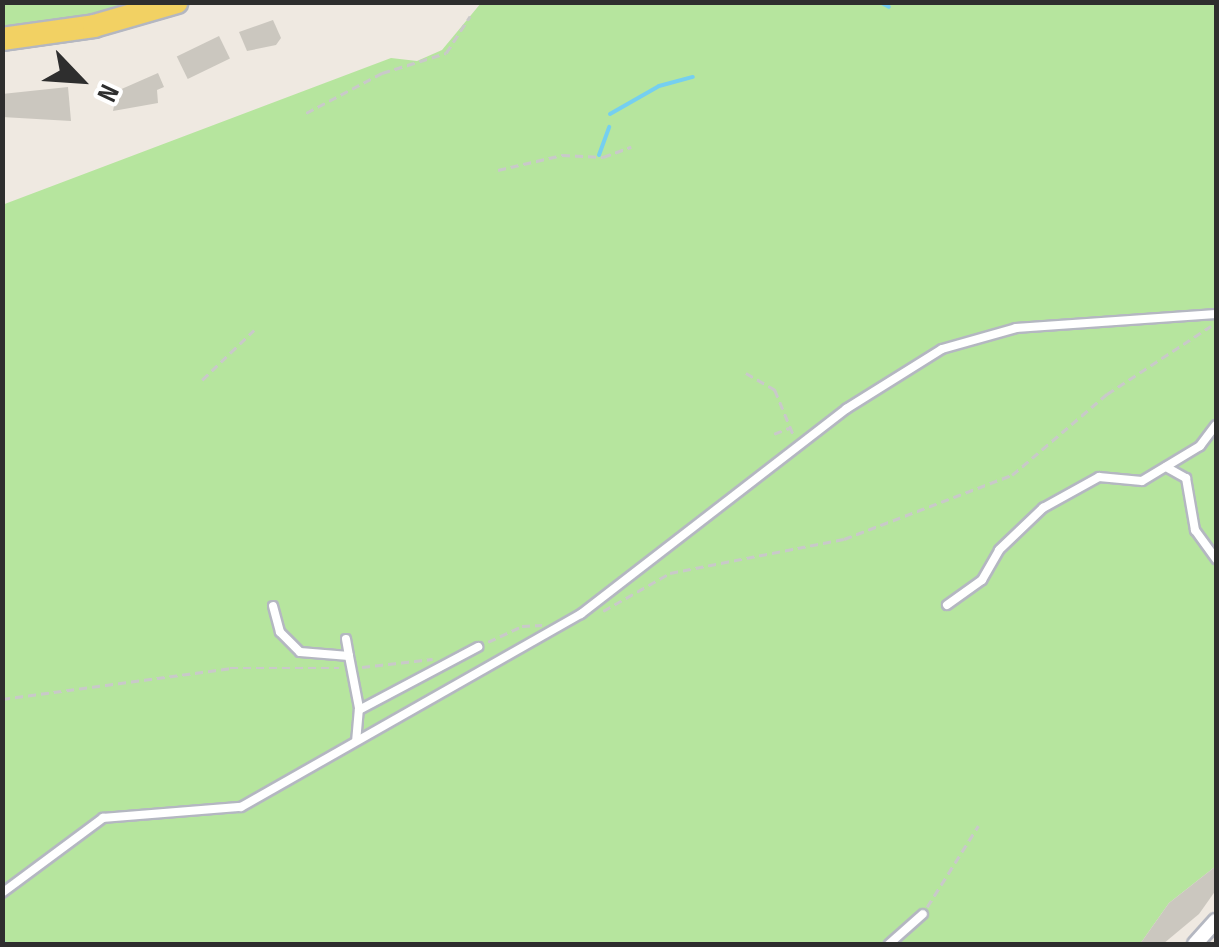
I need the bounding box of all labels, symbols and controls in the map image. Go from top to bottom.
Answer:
north arrow [30,30,130,130]
text: N [90,79,126,107]

